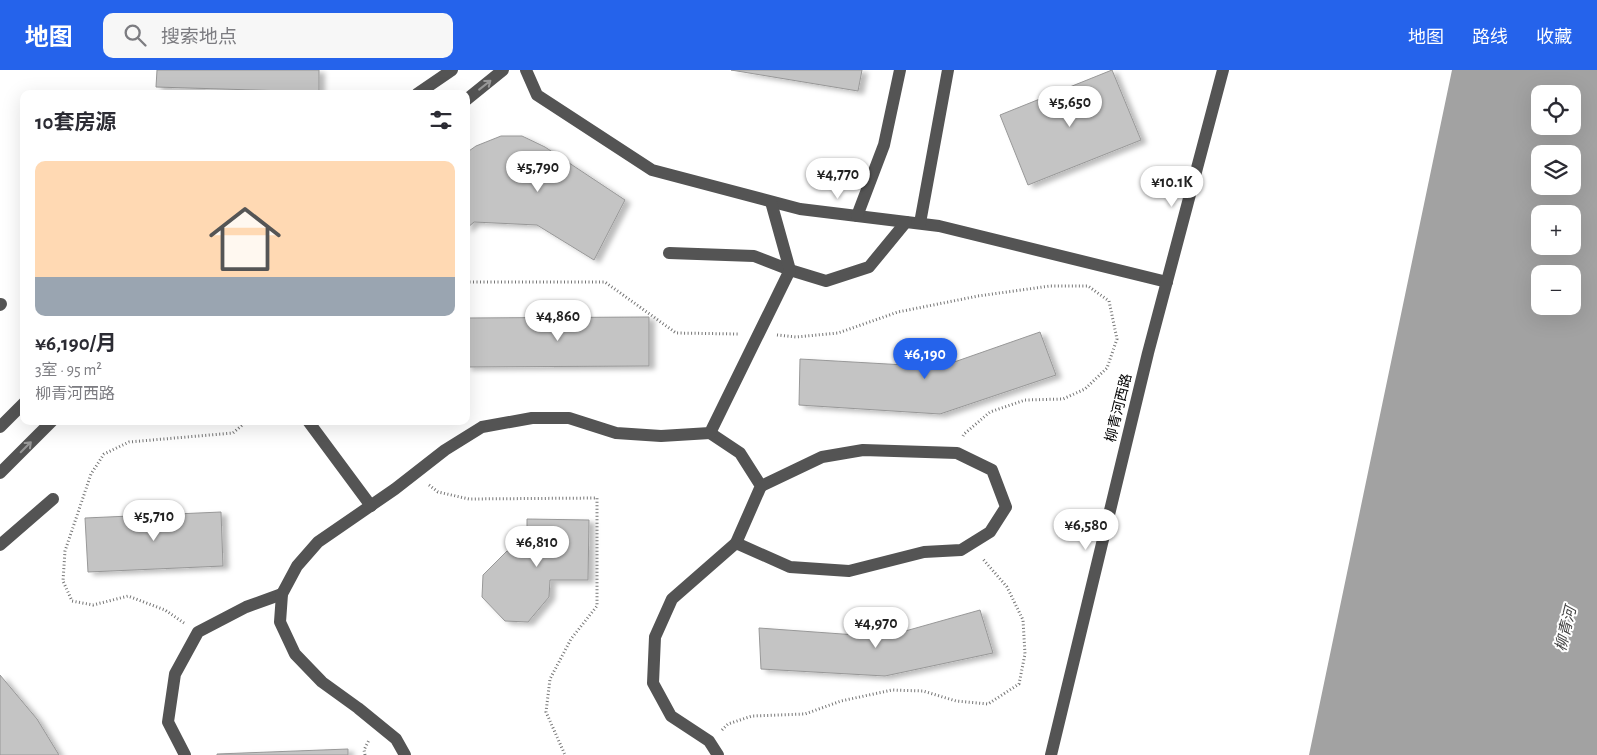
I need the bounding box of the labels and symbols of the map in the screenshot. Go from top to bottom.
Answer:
one-way arrow [478,80,491,91]
pin: ¥5,650 [1029,85,1111,128]
pin: ¥5,790 [497,150,579,193]
pin: ¥4,770 [797,158,879,200]
pin: ¥10.1K [1131,166,1213,208]
pin: ¥4,860 [517,300,599,342]
pin: ¥6,190 [884,338,966,380]
street label: 柳青河西路 [1103,372,1134,444]
one-way arrow [20,441,32,453]
pin: ¥5,710 [113,500,195,542]
pin: ¥6,580 [1045,508,1127,551]
pin: ¥6,810 [496,526,578,568]
water label: 柳青河 [1552,602,1579,653]
pin: ¥4,970 [835,606,917,649]

